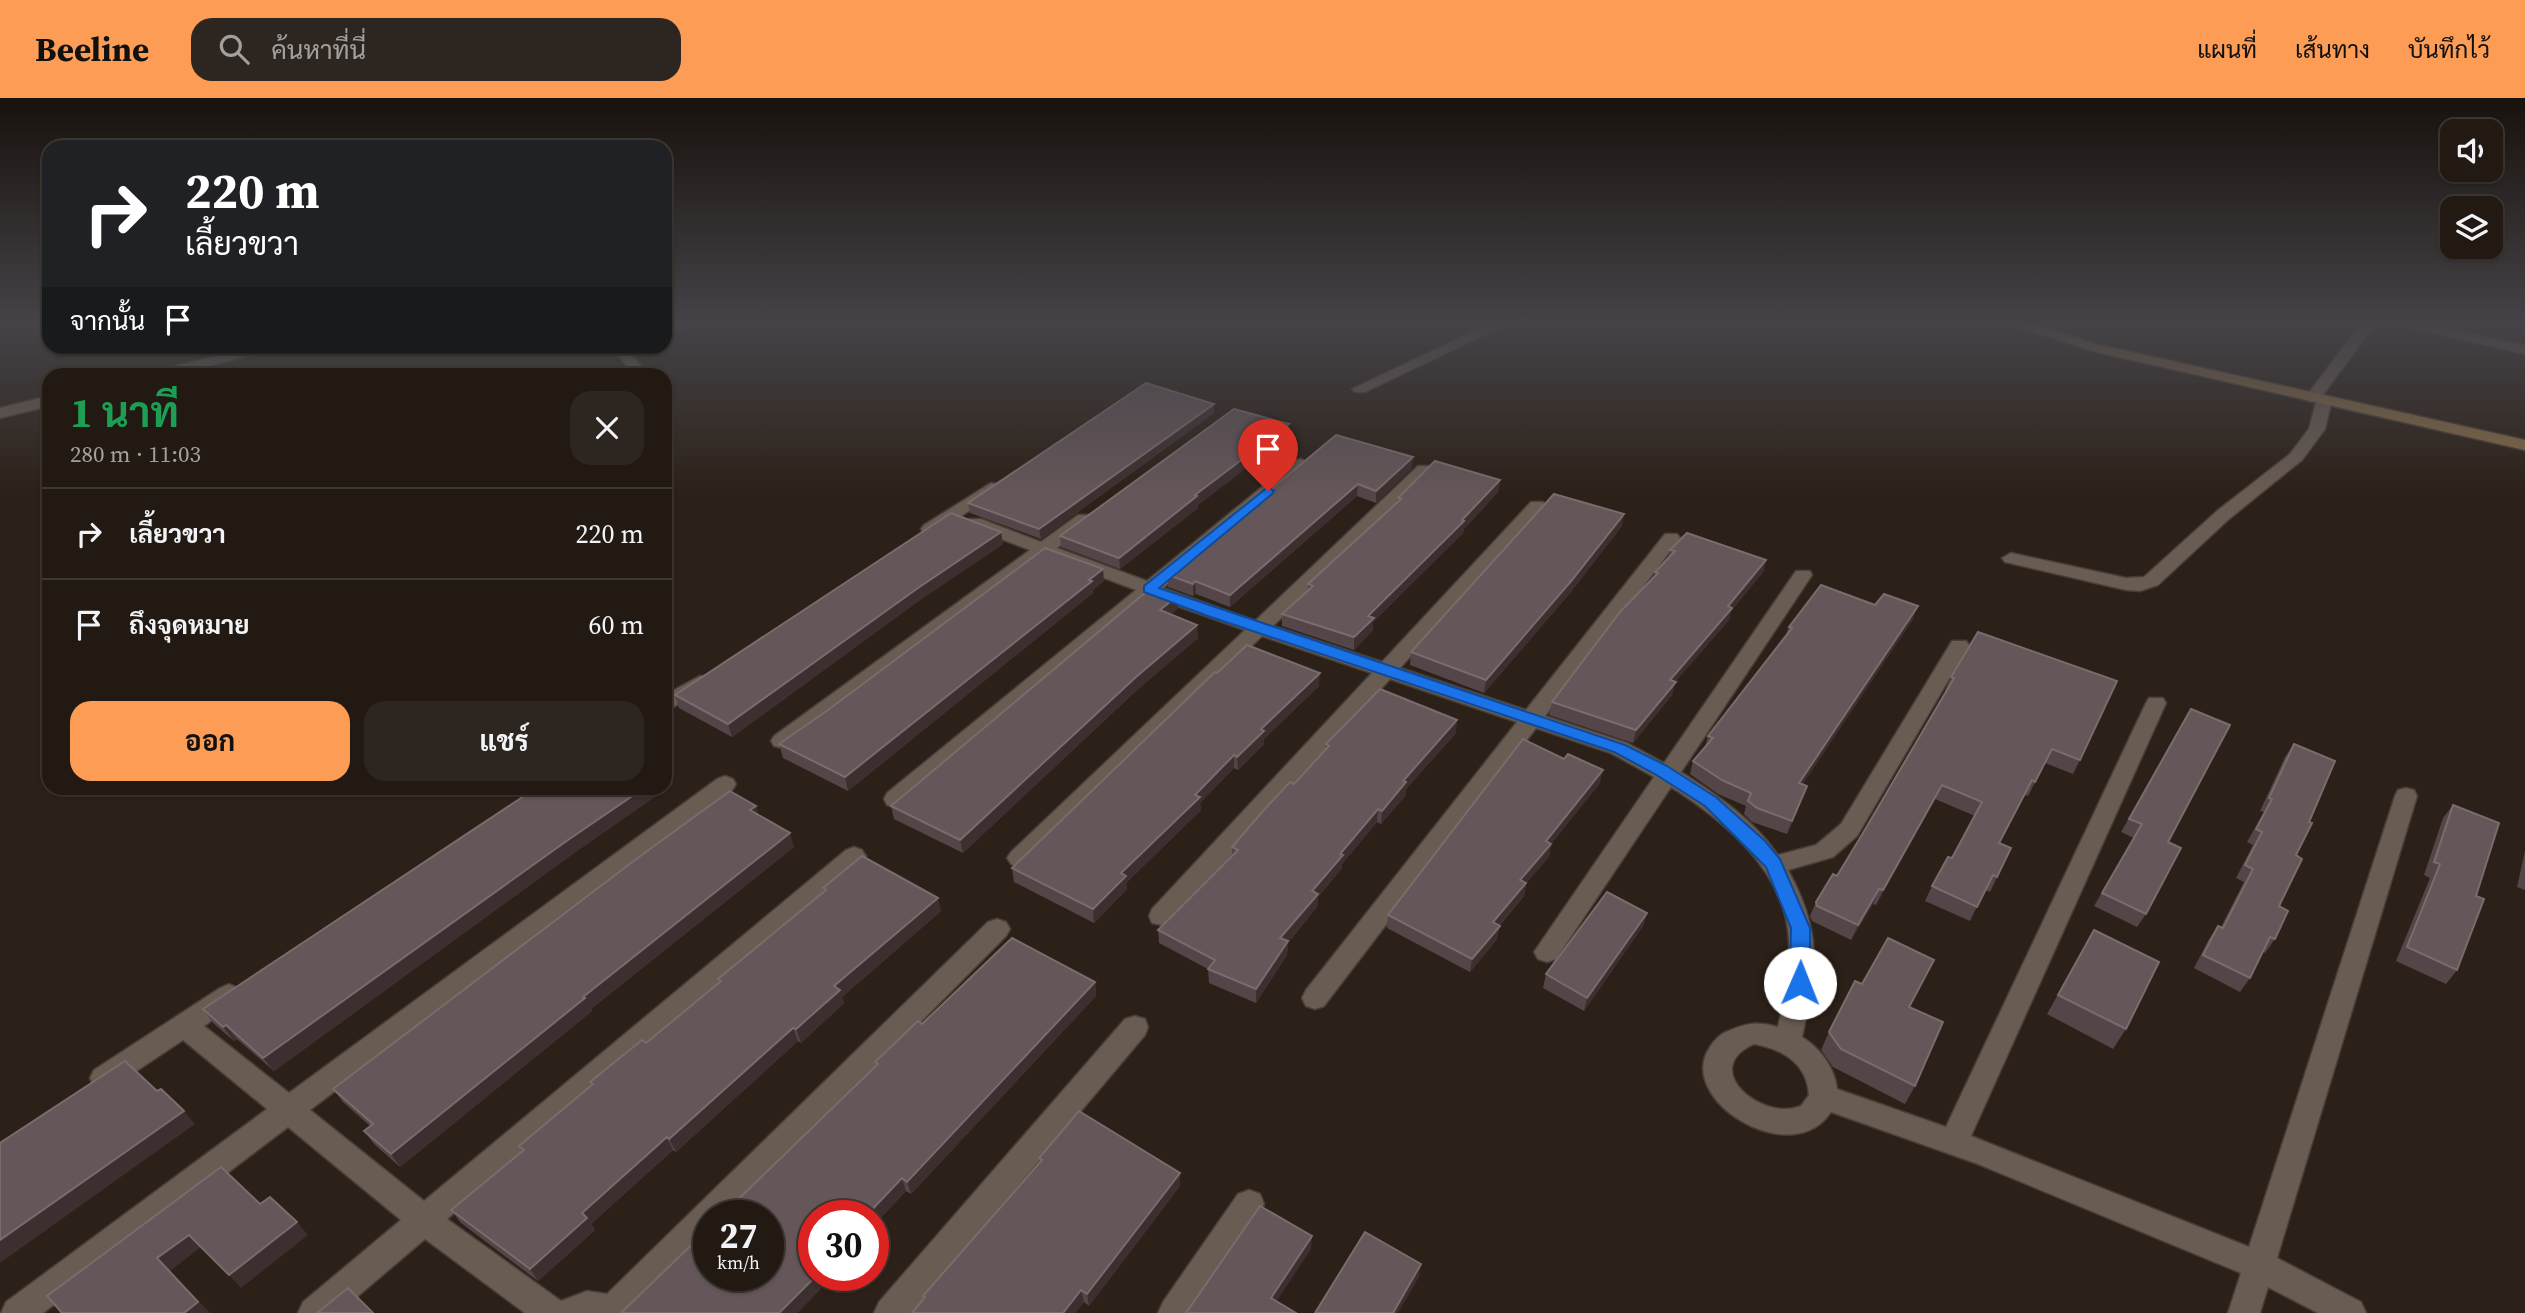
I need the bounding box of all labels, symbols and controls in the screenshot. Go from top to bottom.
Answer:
search box [191,18,681,81]
text: Beeline [35,27,149,72]
icon: search [215,30,253,68]
text: ค้นหาที่นี่ [271,32,366,68]
text: แผนที่ [2197,33,2257,66]
text: เส้นทาง [2295,33,2370,66]
text: บันทึกไว้ [2408,33,2490,66]
map controls [2440,119,2503,259]
button: sound [2440,119,2503,182]
text: 220 m [185,157,320,224]
icon: right [70,168,161,259]
button: layers [2440,196,2503,259]
text: เลี้ยวขวา [185,222,299,266]
icon: arrive [159,301,197,339]
text: จากนั้น [70,303,145,339]
text: 1 นาที [70,383,179,441]
button: close [570,391,644,465]
pin [1238,419,1298,491]
icon: arrive [1249,430,1287,468]
text: 280 m · 11:03 [70,438,201,470]
icon: right [70,515,108,553]
text: เลี้ยวขวา [129,516,226,552]
text: 220 m [576,516,644,552]
icon: arrive [70,606,108,644]
text: ถึงจุดหมาย [129,607,250,643]
text: 60 m [589,607,644,643]
button: ออก [70,701,350,781]
button: แชร์ [364,701,644,781]
position arrow [1763,946,1837,1020]
speed limit sign: 30 [798,1200,889,1291]
text: 27 [720,1212,757,1260]
text: km/h [717,1250,760,1275]

